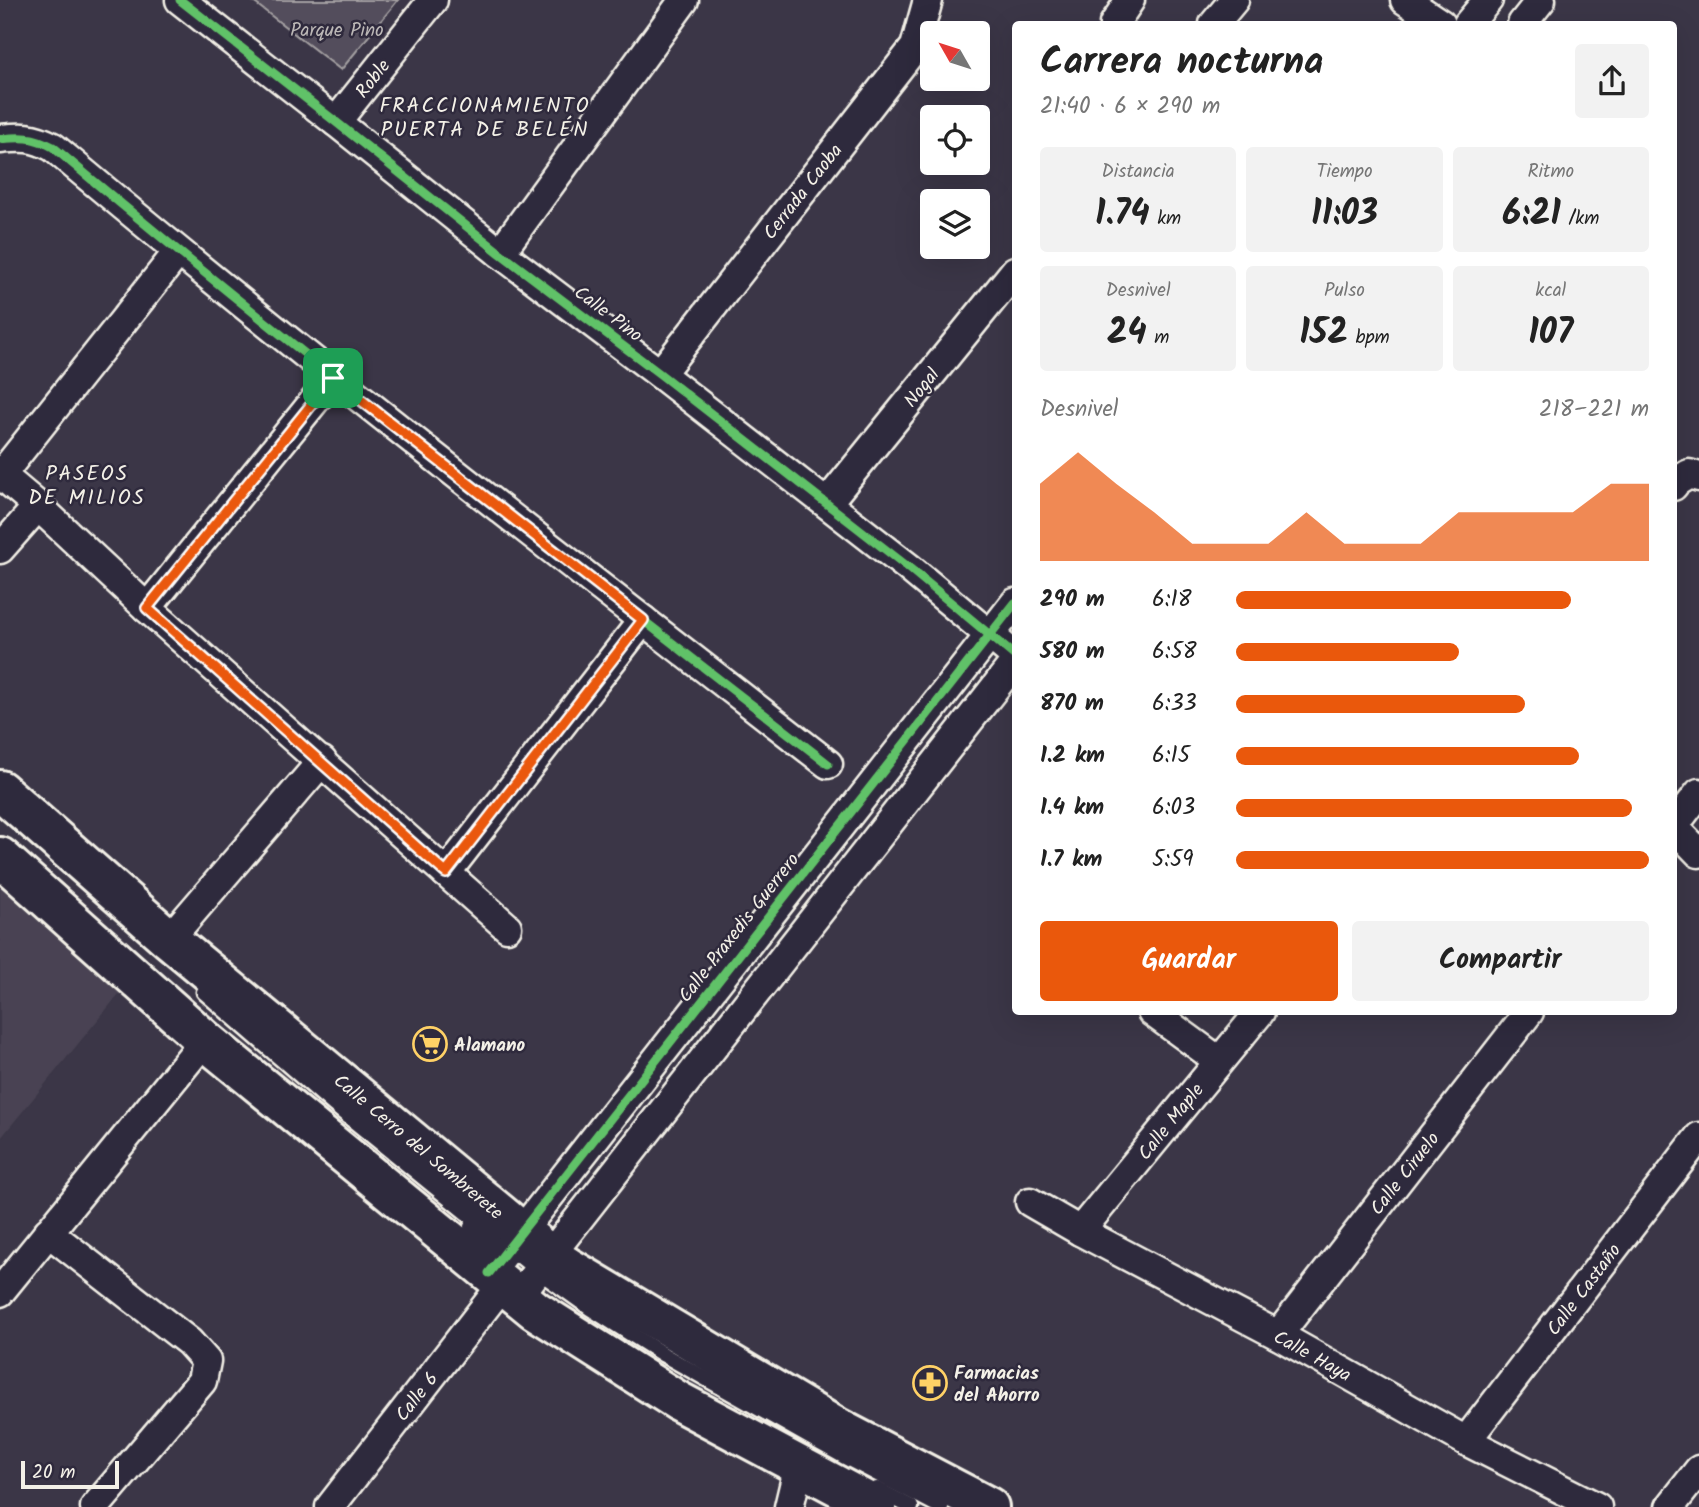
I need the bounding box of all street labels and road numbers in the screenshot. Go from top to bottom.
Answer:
street label: Roble [349,53,399,105]
street label: Cerrada Caoba [756,138,851,247]
street label: Calle Pino [567,279,649,350]
street label: Nogal [897,361,948,415]
street label: Calle Praxedis Guerrero [671,847,808,1010]
street label: Calle Cerro del Sombrerete [326,1067,510,1228]
street label: Calle Maple [1131,1077,1212,1167]
street label: Calle Ciruelo [1363,1126,1448,1222]
street label: Calle Castaño [1540,1238,1629,1343]
street label: Calle Haya [1267,1323,1357,1391]
street label: Calle 6 [388,1366,447,1429]

